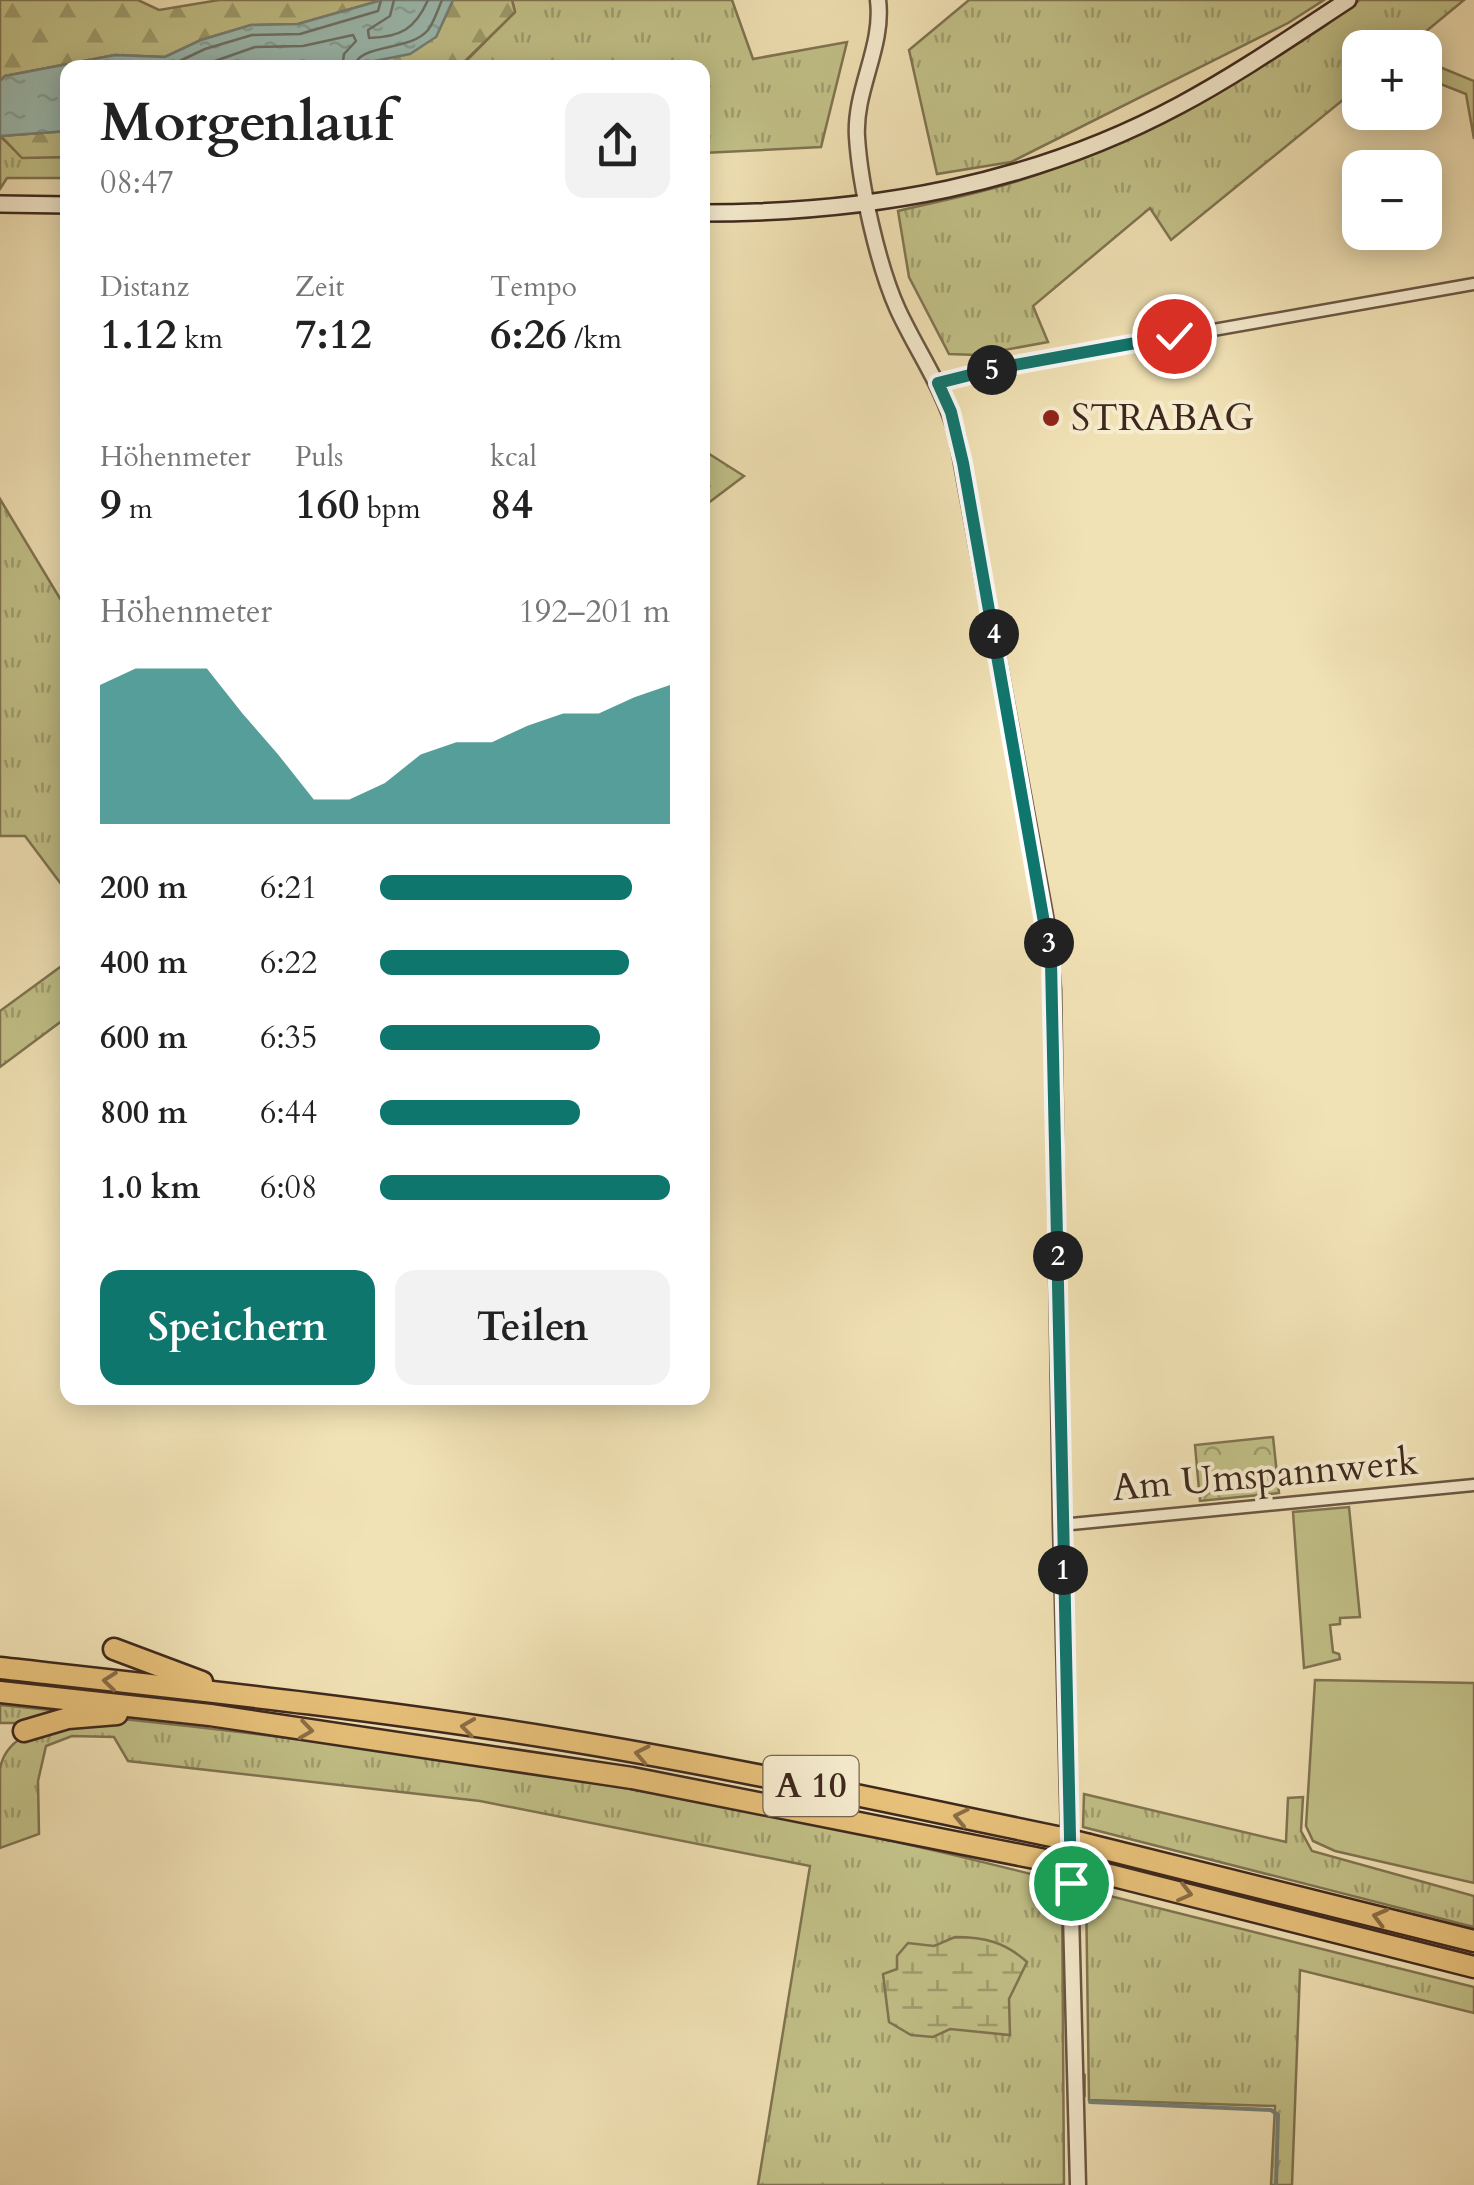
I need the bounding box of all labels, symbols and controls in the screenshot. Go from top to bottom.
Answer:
map controls [1342,30,1442,250]
button: + [1342,30,1442,130]
text: Morgenlauf [100,86,393,160]
button: share [565,93,670,198]
button: − [1342,150,1442,250]
text: 08:47 [100,161,174,205]
text: Distanz [100,268,189,306]
text: Zeit [295,268,344,306]
text: Tempo [490,268,577,306]
pin [1132,294,1217,379]
text: 1.12 [100,306,177,363]
text: 7:12 [295,306,372,363]
text: 6:26 [490,306,567,363]
icon: check [1147,309,1202,364]
text: km [177,320,223,358]
text: /km [567,320,622,358]
pin: 5 [967,345,1017,395]
text: 5 [985,351,999,389]
place label: STRABAG [1071,392,1254,444]
marker: STRABAG [1040,407,1062,429]
text: Höhenmeter [100,438,251,476]
text: Puls [295,438,343,476]
text: kcal [490,438,537,476]
text: 9 [100,476,122,533]
text: 160 [295,476,360,533]
text: 84 [490,476,533,533]
text: m [122,490,153,528]
text: bpm [360,490,421,528]
text: Höhenmeter [100,590,272,634]
text: 192–201 m [518,590,670,634]
pin: 4 [969,609,1019,659]
text: 4 [987,615,1001,653]
text: 200 m [100,866,187,910]
text: 6:21 [260,866,317,910]
pin: 3 [1024,918,1074,968]
text: 3 [1042,924,1056,962]
text: 400 m [100,941,187,985]
text: 6:22 [260,941,317,985]
text: 600 m [100,1016,187,1060]
text: 6:35 [260,1016,317,1060]
text: 800 m [100,1091,187,1135]
text: 6:44 [260,1091,317,1135]
text: 1.0 km [100,1166,200,1210]
text: 6:08 [260,1166,317,1210]
pin: 2 [1033,1231,1083,1281]
text: 2 [1051,1237,1065,1275]
button: Speichern [100,1270,375,1385]
button: Teilen [395,1270,670,1385]
street label: Am Umspannwerk [1110,1436,1421,1514]
pin: 1 [1038,1545,1088,1595]
text: 1 [1056,1551,1070,1589]
one-way arrow [102,1671,118,1692]
one-way arrow [460,1717,477,1738]
one-way arrow [298,1718,314,1739]
one-way arrow [634,1745,651,1766]
road number: A 10 [764,1756,858,1816]
one-way arrow [953,1808,970,1829]
pin [1029,1841,1114,1926]
icon: arrive [1044,1856,1099,1911]
one-way arrow [1176,1881,1193,1902]
one-way arrow [1372,1908,1389,1929]

